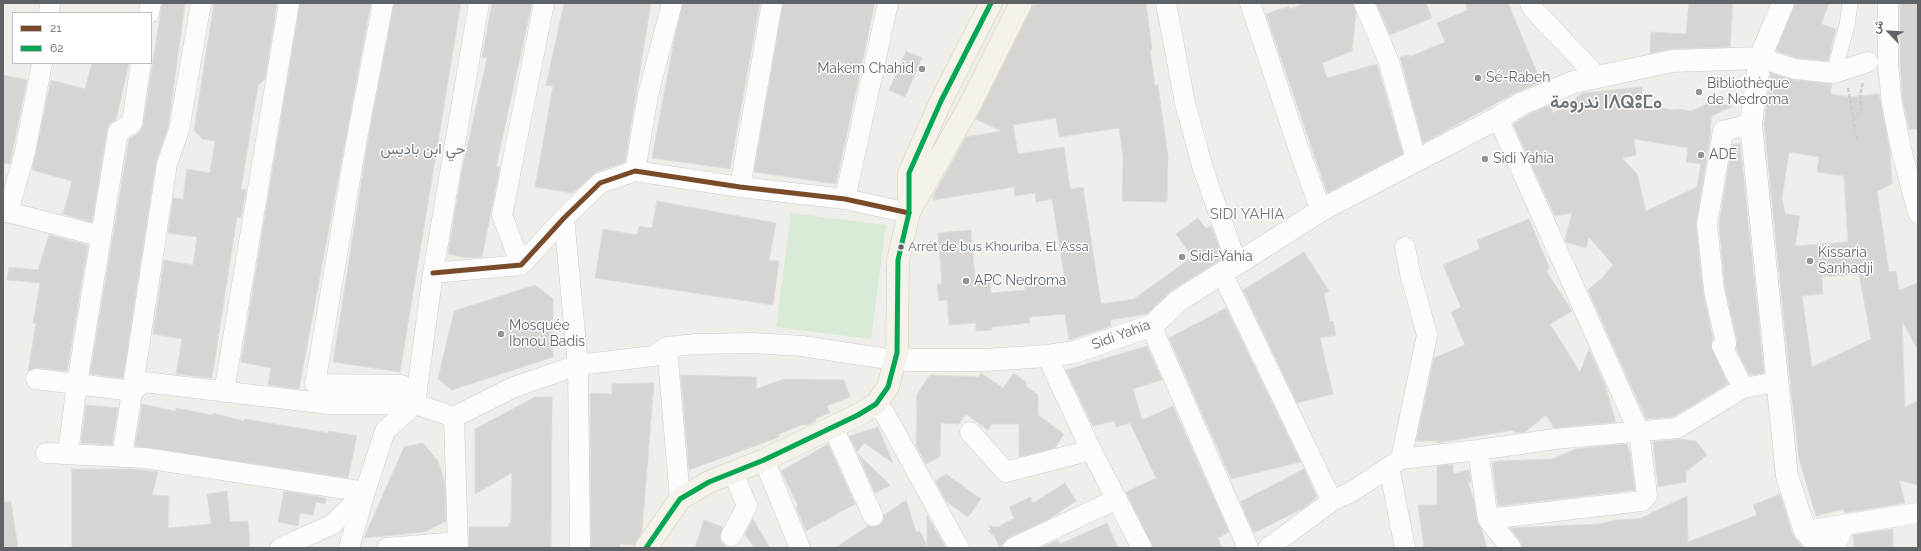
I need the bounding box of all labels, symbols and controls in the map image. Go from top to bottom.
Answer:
legend [12,12,152,64]
north arrow [1869,12,1909,52]
text: ش [1869,18,1886,35]
text: 21 [50,21,61,35]
text: 62 [50,41,64,55]
place label: Makem Chahid [817,61,914,77]
marker: Makem Chahid [917,64,927,74]
place label: Sé-Rabeh [1486,70,1550,86]
marker: Sé-Rabeh [1473,73,1483,83]
place label: Bibliothèque de Nedroma [1707,76,1789,108]
marker: Bibliothèque de Nedroma [1694,87,1704,97]
district label: ندرومة ⵏⴷⵕⵓⵎⴰ [1550,92,1662,114]
district label: حي ابن باديس [381,140,465,158]
place label: ADE [1709,147,1737,163]
marker: ADE [1696,150,1706,160]
place label: Sidi Yahia [1493,151,1554,167]
marker: Sidi Yahia [1480,154,1490,164]
district label: SIDI YAHIA [1205,205,1289,223]
place label: Arrét de bus Khouriba, El Assa [908,239,1089,255]
marker: Arrét de bus Khouriba, El Assa [896,242,906,252]
place label: Kissaria Sanhadji [1818,245,1873,278]
place label: Sidi-Yahia [1190,249,1253,265]
marker: Sidi-Yahia [1177,252,1187,262]
marker: Kissaria Sanhadji [1805,256,1815,266]
place label: APC Nedroma [974,273,1066,289]
marker: APC Nedroma [961,276,971,286]
street label: Sidi Yahia [1089,317,1153,353]
place label: Mosquée Ibnou Badis [509,318,585,350]
marker: Mosquée Ibnou Badis [496,329,506,339]

